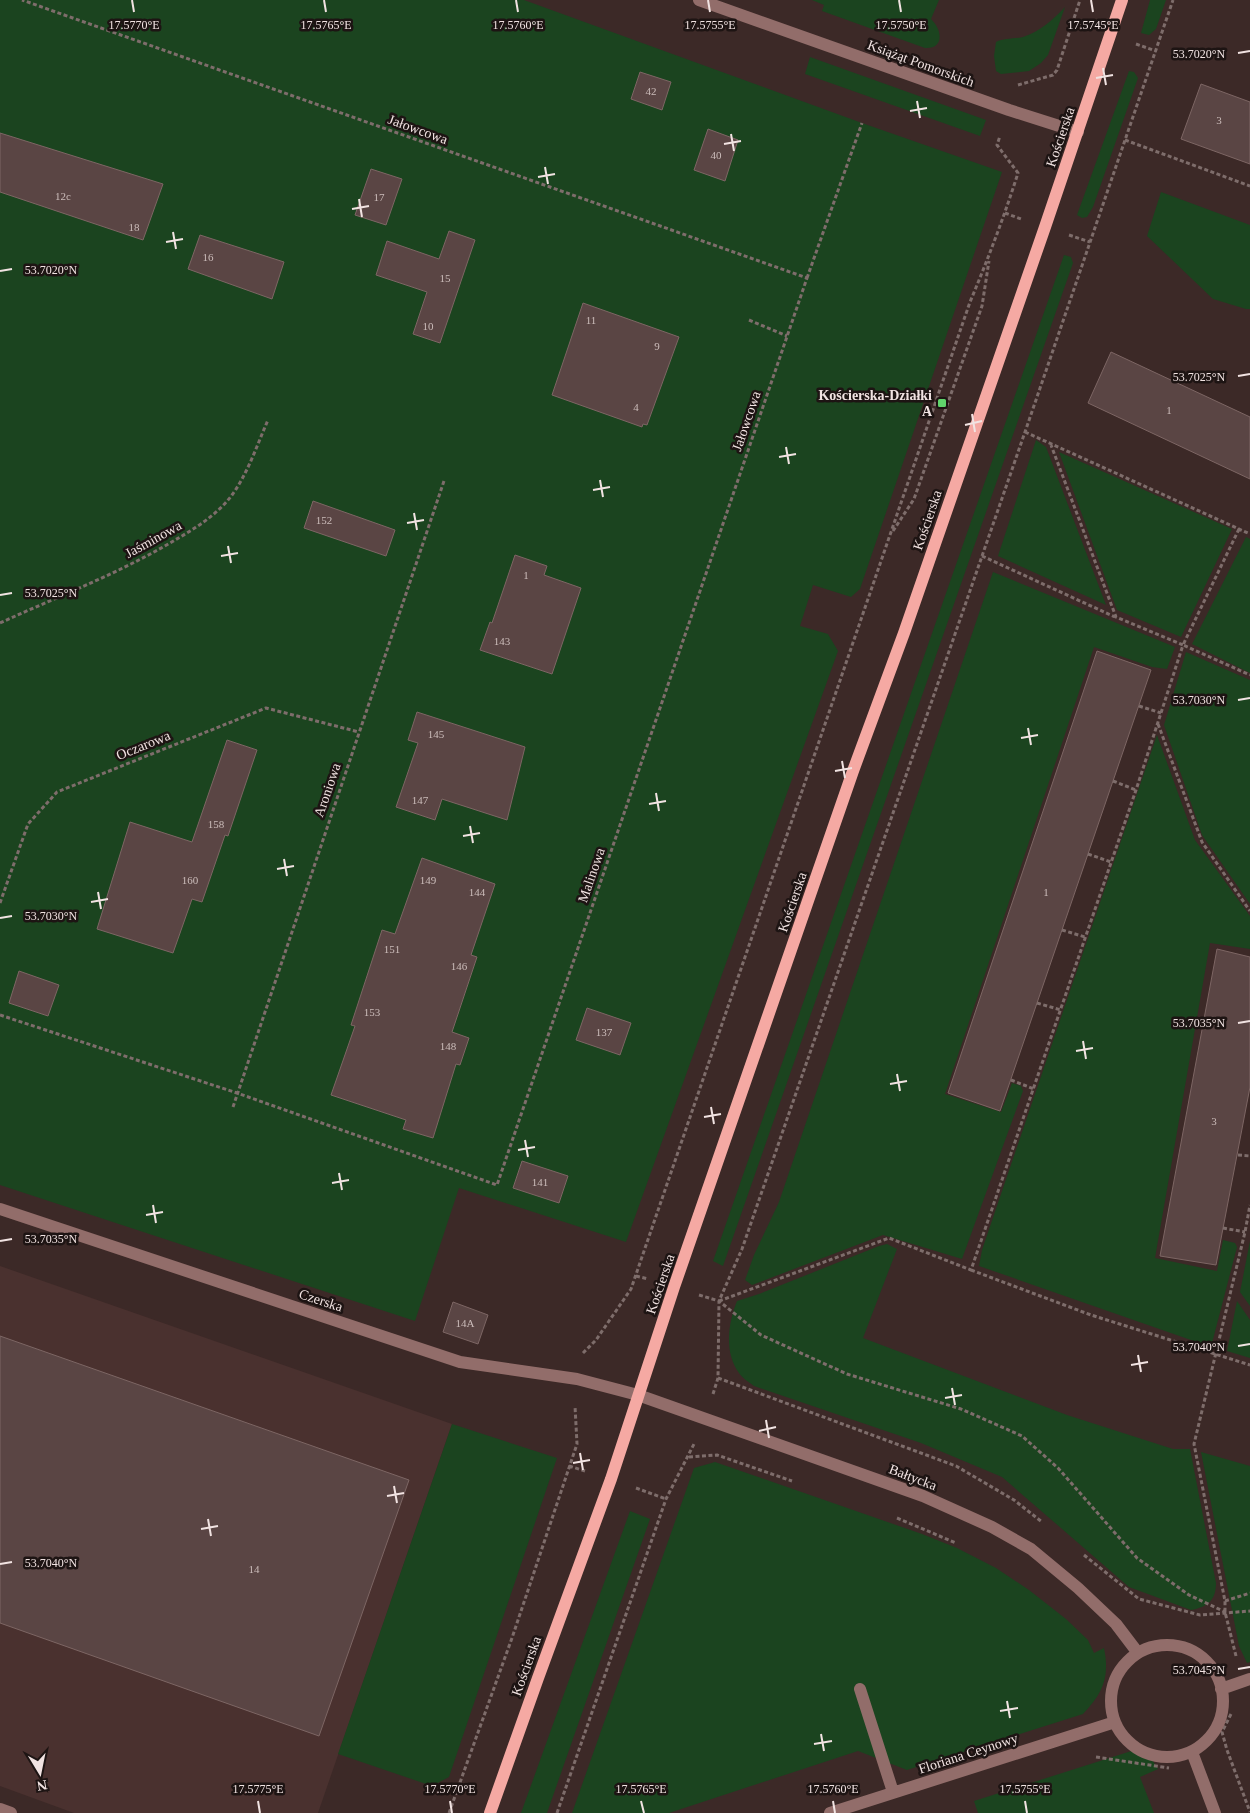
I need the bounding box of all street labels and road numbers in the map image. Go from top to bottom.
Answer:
street label: Książąt Pomorskich [865,37,976,90]
street label: Kościerska [1043,105,1078,169]
street label: Jałowcowa [386,112,450,147]
street label: Jałowcowa [729,389,764,453]
street label: Kościerska [910,488,945,552]
street label: Jaśminowa [122,517,185,561]
street label: Oczarowa [114,728,173,763]
street label: Aroniowa [311,761,344,819]
street label: Malinowa [575,845,608,904]
street label: Kościerska [775,870,810,934]
street label: Kościerska [643,1252,678,1316]
street label: Czerska [297,1286,345,1315]
street label: Bałtycka [887,1462,939,1494]
street label: Kościerska [509,1634,544,1698]
street label: Floriana Ceynowy [916,1730,1020,1777]

